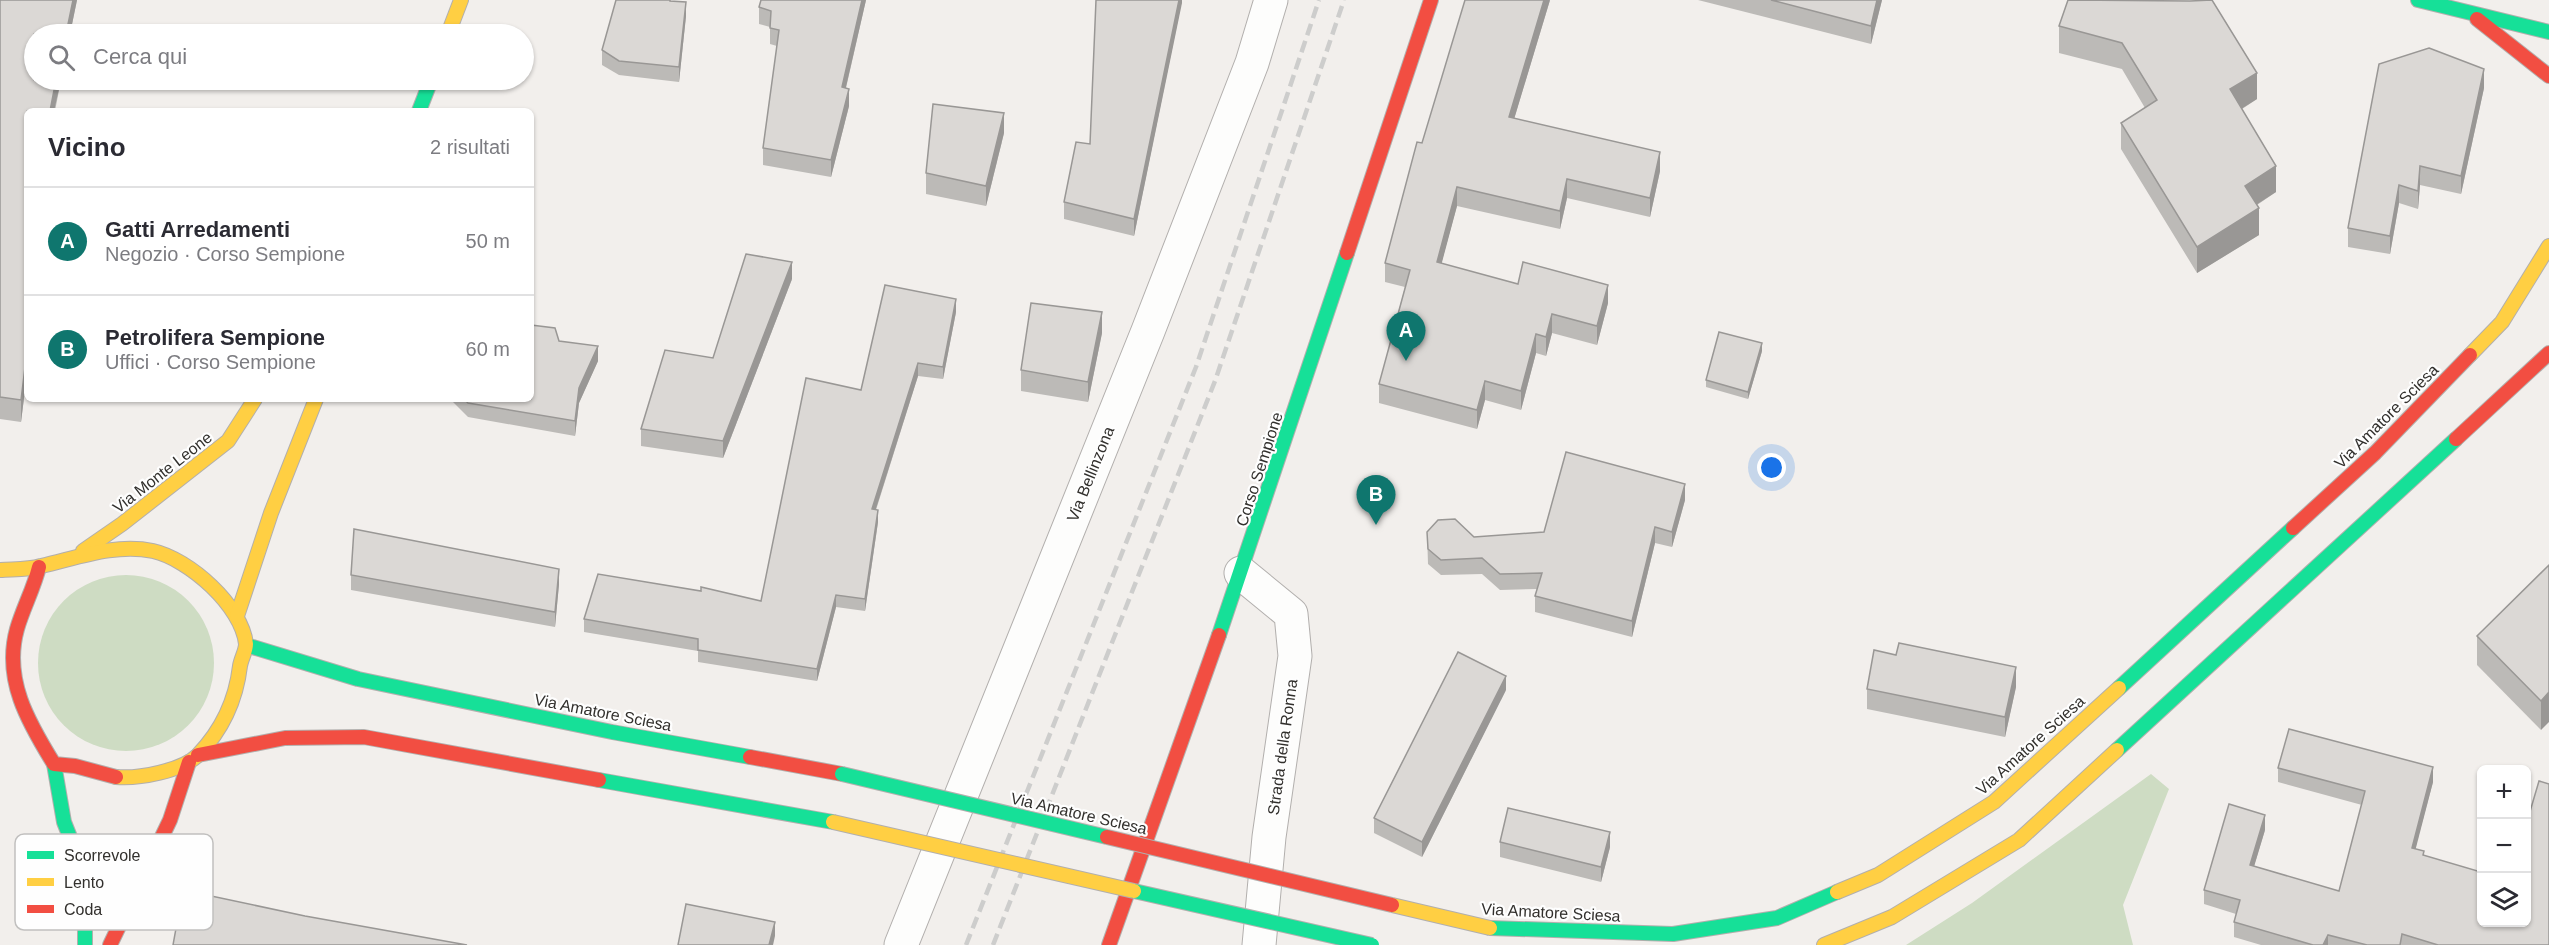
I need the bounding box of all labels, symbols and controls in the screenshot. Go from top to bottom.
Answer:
search box [24,24,534,90]
icon: search [45,41,78,74]
text: Cerca qui [93,44,187,69]
text: Vicino [48,132,126,162]
text: 2 risultati [430,136,510,158]
text: Gatti Arredamenti [105,217,290,242]
text: A [60,230,75,252]
text: 50 m [466,230,510,252]
text: Negozio · Corso Sempione [105,243,345,265]
pin: A [1386,312,1426,361]
text: Petrolifera Sempione [105,325,325,350]
text: B [60,338,75,360]
text: 60 m [466,338,510,360]
text: Uffici · Corso Sempione [105,351,316,373]
street label: Via Amatore Sciesa [2331,361,2442,472]
street label: Corso Sempione [1233,410,1286,528]
street label: Via Bellinzona [1064,424,1117,524]
street label: Via Monte Leone [110,428,215,516]
your location [1757,453,1786,482]
pin: B [1356,476,1396,525]
street label: Strada della Ronna [1265,678,1300,816]
street label: Via Amatore Sciesa [533,691,673,734]
street label: Via Amatore Sciesa [1973,692,2088,798]
map controls [2477,765,2531,927]
button: + [2477,765,2531,819]
street label: Via Amatore Sciesa [1009,790,1149,837]
button: − [2477,819,2531,873]
legend [15,834,213,930]
text: Scorrevole [64,847,141,864]
button: layers [2477,873,2531,927]
text: Lento [64,874,104,891]
street label: Via Amatore Sciesa [1481,900,1621,925]
text: Coda [64,901,102,918]

